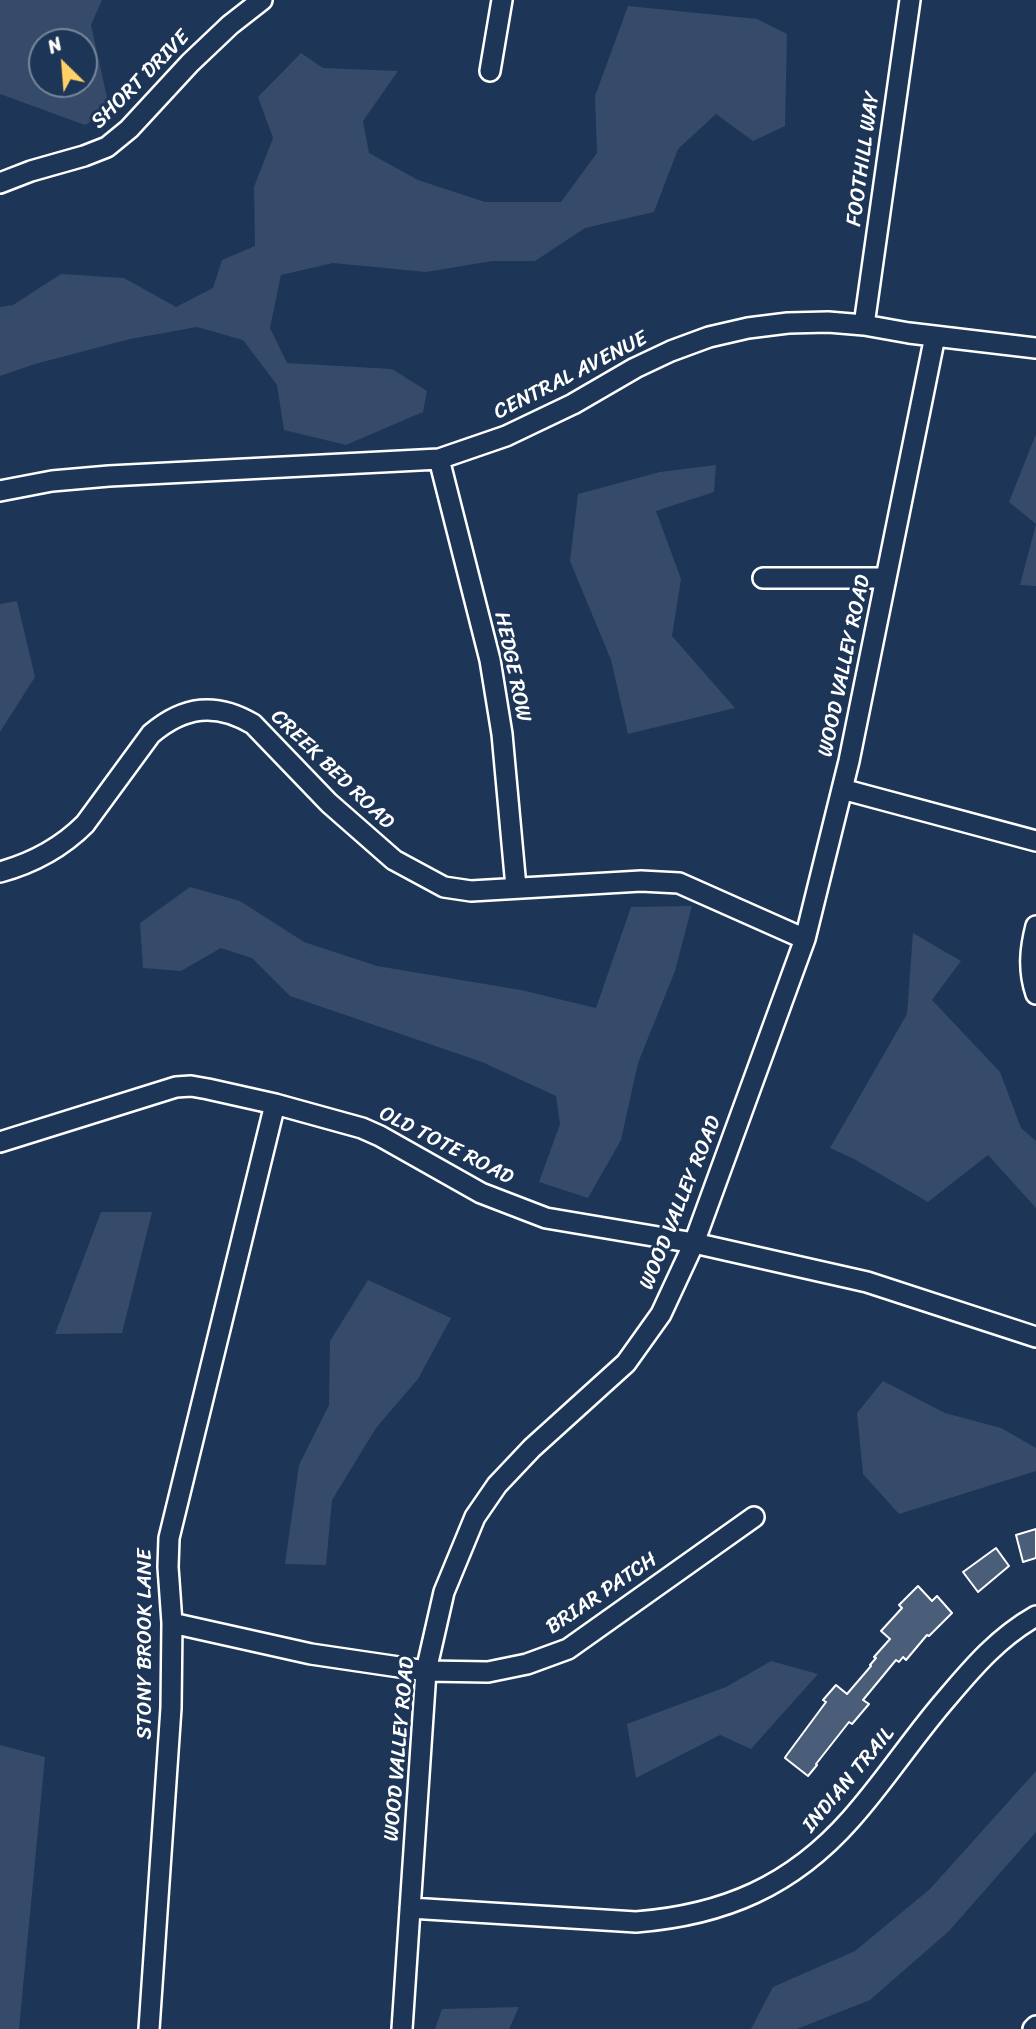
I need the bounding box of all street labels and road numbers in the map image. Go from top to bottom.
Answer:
street label: SHORT DRIVE [86,25,196,135]
street label: FOOTHILL WAY [842,90,886,228]
street label: CENTRAL AVENUE [490,326,652,426]
street label: WOOD VALLEY ROAD [813,573,877,759]
street label: HEDGE ROW [488,610,536,724]
street label: CREEK BED ROAD [265,705,399,835]
street label: OLD TOTE ROAD [375,1101,517,1191]
street label: WOOD VALLEY ROAD [635,1112,727,1294]
street label: STONY BROOK LANE [133,1548,159,1740]
street label: BRIAR PATCH [542,1548,662,1640]
street label: WOOD VALLEY ROAD [379,1656,421,1842]
street label: INDIAN TRAIL [798,1722,900,1838]

